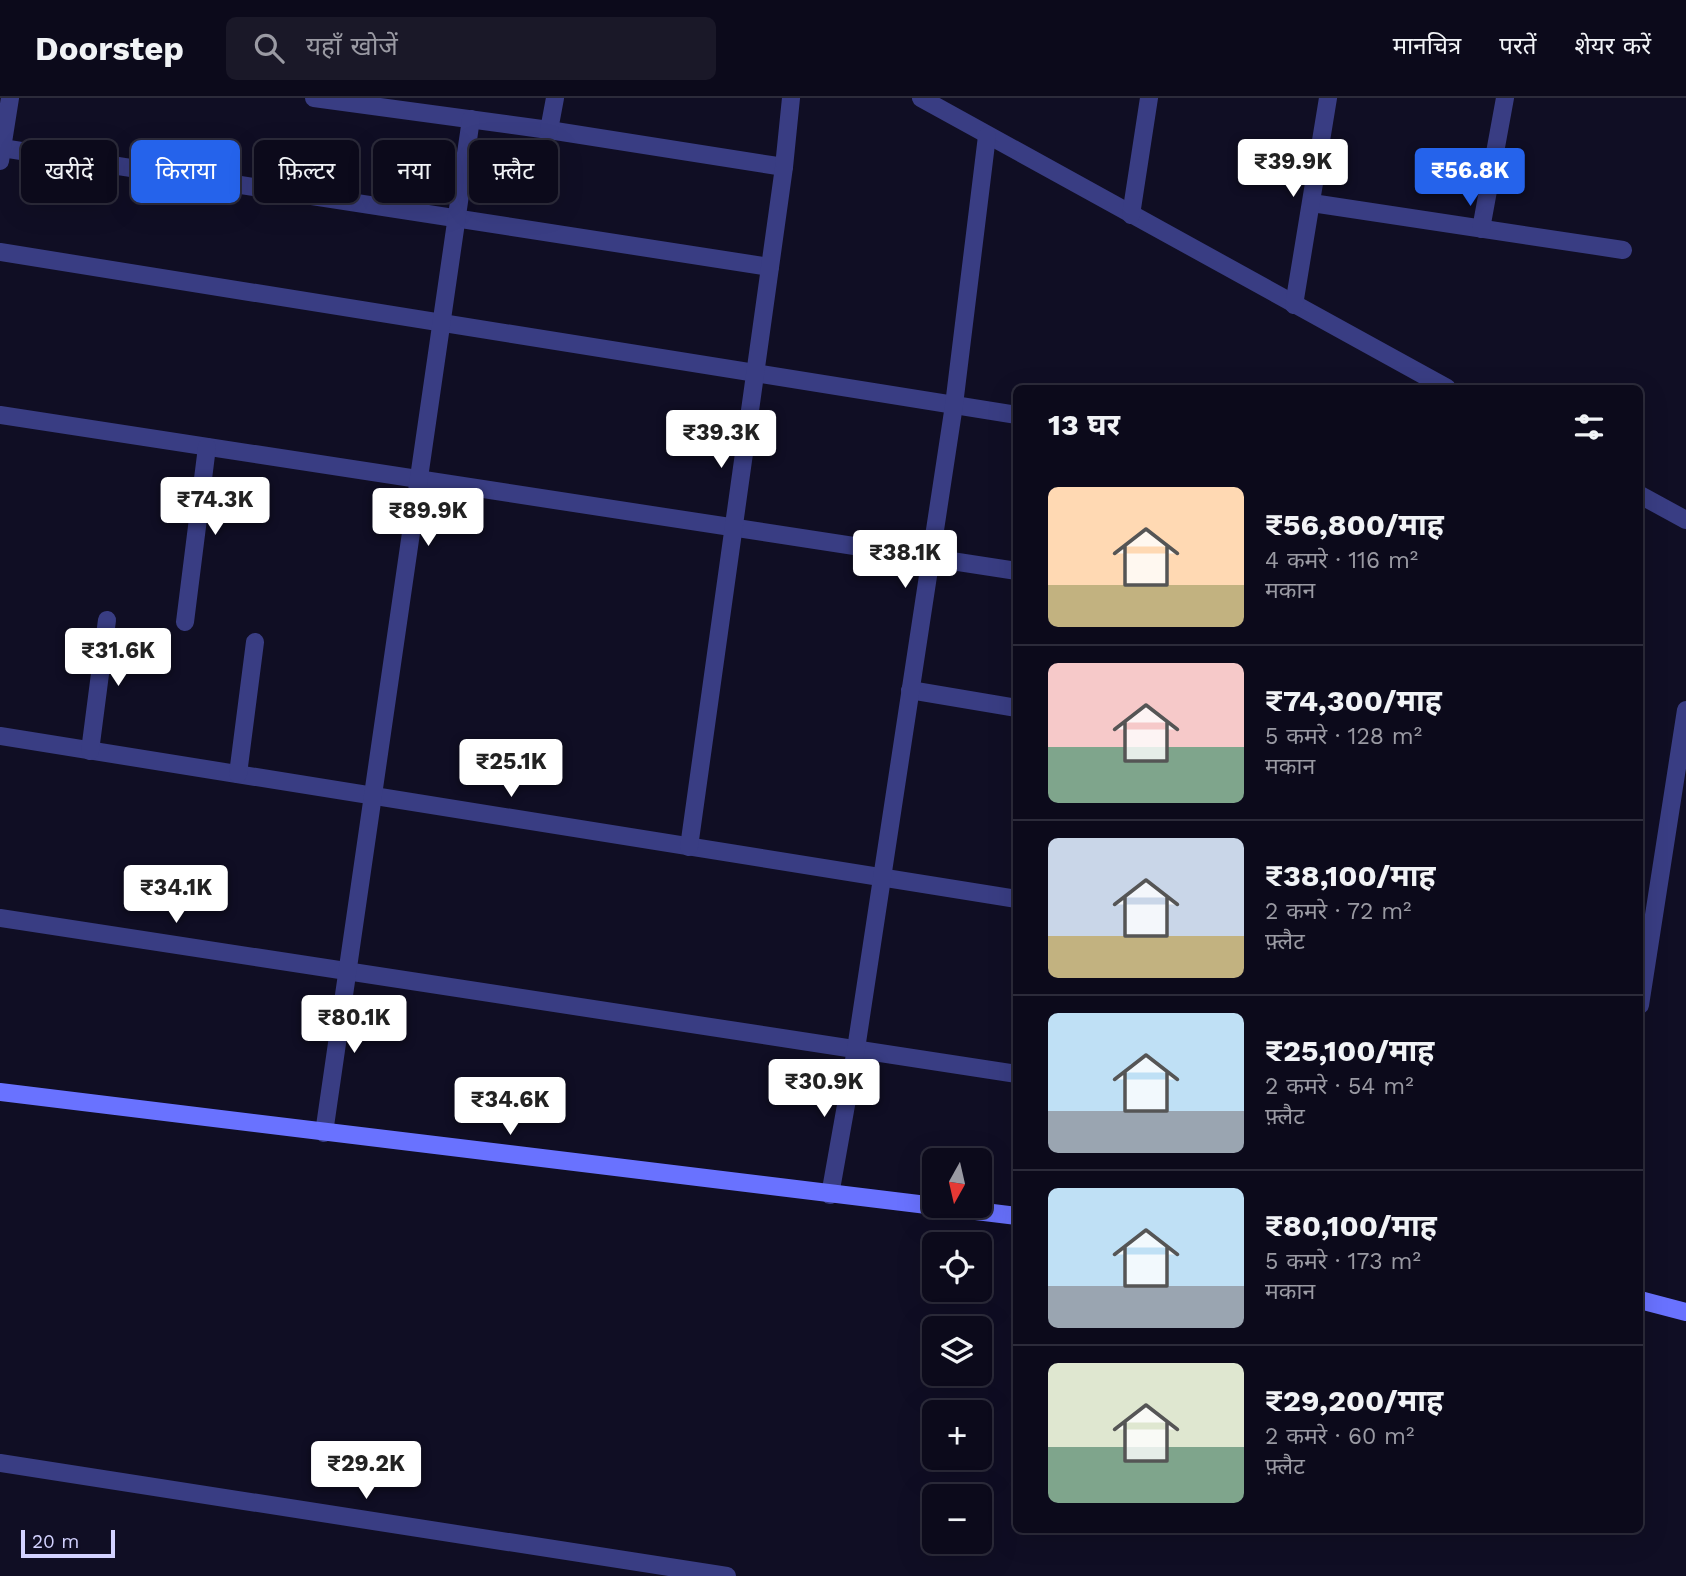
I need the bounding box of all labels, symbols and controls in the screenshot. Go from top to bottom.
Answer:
search box [226,17,716,80]
text: Doorstep [35,29,184,68]
icon: search [250,29,288,67]
text: यहाँ खोजें [306,31,398,61]
text: मानचित्र [1393,32,1461,60]
text: परतें [1499,32,1537,60]
text: शेयर करें [1575,32,1651,60]
chip: खरीदें [21,140,117,203]
chip: किराया [131,140,240,203]
chip: फ़िल्टर [254,140,359,203]
chip: नया [373,140,455,203]
chip: फ़्लैट [469,140,558,203]
pin: ₹39.9K [1236,140,1350,199]
text: ₹39.9K [1254,148,1332,175]
pin: ₹56.8K [1413,148,1527,208]
text: ₹56.8K [1431,157,1509,184]
text: 13 घर [1048,407,1120,442]
icon: filters [1570,408,1608,446]
pin: ₹39.3K [664,410,778,470]
text: ₹39.3K [682,419,760,446]
pin: ₹74.3K [158,478,272,537]
text: ₹74.3K [177,486,253,513]
pin: ₹89.9K [371,489,485,548]
text: ₹89.9K [388,497,468,524]
text: ₹56,800/माह [1265,507,1444,542]
icon: home [1104,515,1188,599]
pin: ₹38.1K [848,531,962,590]
text: ₹38.1K [869,539,941,566]
text: 4 कमरे · 116 m² [1265,547,1418,574]
text: मकान [1265,577,1315,604]
pin: ₹31.6K [61,628,175,688]
text: ₹31.6K [81,637,155,664]
text: ₹74,300/माह [1265,683,1442,718]
icon: home [1104,691,1188,775]
text: 5 कमरे · 128 m² [1265,723,1422,750]
pin: ₹25.1K [454,740,568,799]
text: ₹25.1K [475,748,547,775]
text: मकान [1265,753,1315,780]
text: ₹38,100/माह [1265,858,1436,893]
pin: ₹34.1K [119,866,233,925]
icon: home [1104,866,1188,950]
text: ₹34.1K [140,874,212,901]
text: 2 कमरे · 72 m² [1265,898,1412,925]
text: फ़्लैट [1265,928,1305,955]
pin: ₹80.1K [297,996,411,1055]
text: ₹80.1K [317,1004,391,1031]
text: ₹25,100/माह [1265,1033,1434,1068]
icon: home [1104,1041,1188,1125]
pin: ₹30.9K [767,1060,881,1119]
text: ₹30.9K [785,1068,863,1095]
text: 2 कमरे · 54 m² [1265,1073,1414,1100]
pin: ₹34.6K [453,1077,567,1137]
text: ₹34.6K [471,1086,549,1113]
text: फ़्लैट [1265,1103,1305,1130]
north arrow [922,1148,992,1218]
map controls [922,1148,992,1554]
text: ₹80,100/माह [1265,1208,1437,1243]
icon: home [1104,1216,1188,1300]
button: locate [922,1232,992,1302]
text: 5 कमरे · 173 m² [1265,1248,1421,1275]
text: मकान [1265,1278,1315,1305]
button: layers [922,1316,992,1386]
text: ₹29,200/माह [1265,1383,1443,1418]
icon: home [1104,1391,1188,1475]
button: + [922,1400,992,1470]
text: 2 कमरे · 60 m² [1265,1423,1414,1450]
pin: ₹29.2K [309,1442,423,1501]
text: ₹29.2K [327,1450,405,1477]
text: फ़्लैट [1265,1453,1305,1480]
button: − [922,1484,992,1554]
scale bar [21,1527,116,1559]
text: 20 m [32,1530,79,1553]

